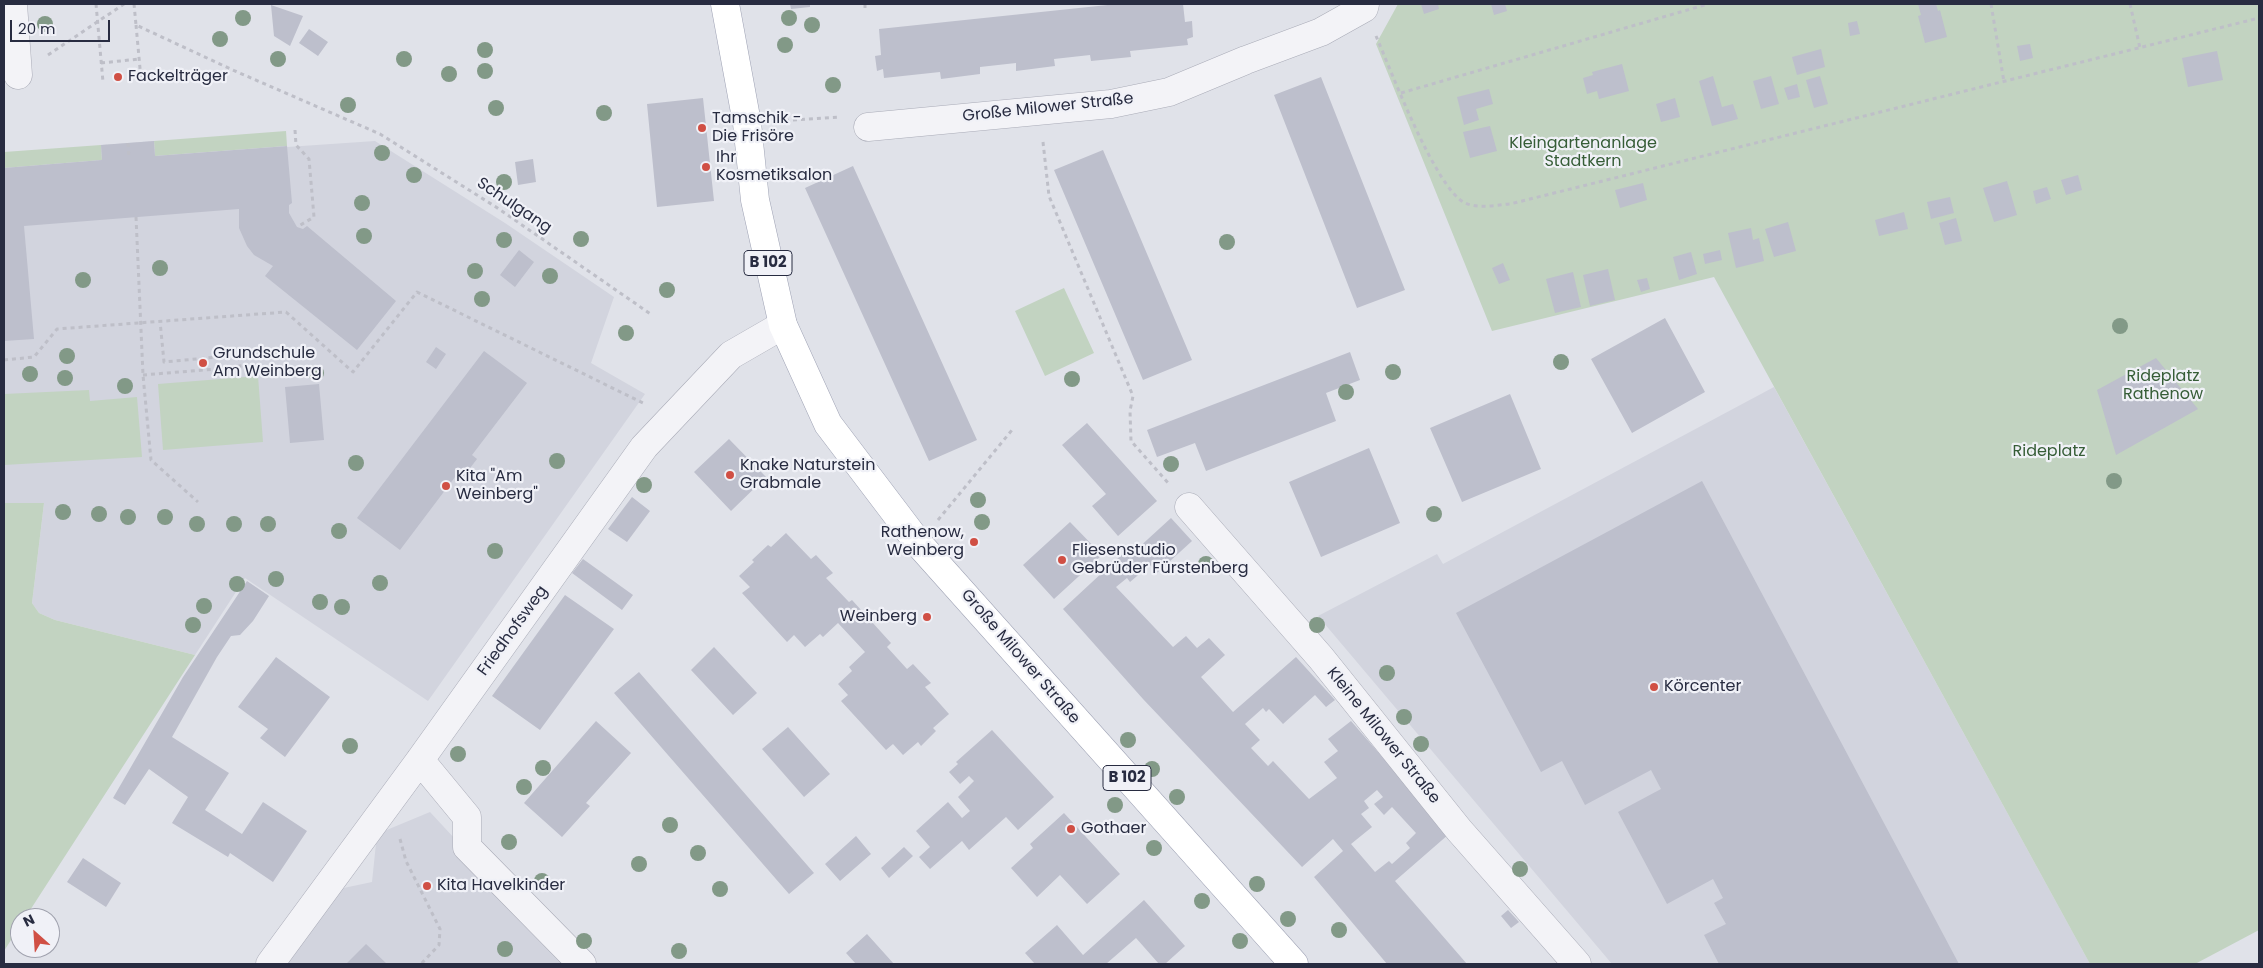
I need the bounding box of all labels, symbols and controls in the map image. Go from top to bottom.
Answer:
scale bar [12,10,112,42]
text: 20 m [18,18,56,39]
place label: Fackelträger [128,67,228,87]
marker: Fackelträger [112,71,124,83]
street label: Große Milower Straße [962,89,1134,127]
place label: Tamschik - Die Frisöre [712,109,802,147]
marker: Tamschik - Die Frisöre [696,122,708,134]
park label: Kleingartenanlage Stadtkern [1509,134,1657,172]
place label: Ihr Kosmetiksalon [716,148,832,186]
marker: Ihr Kosmetiksalon [700,161,712,173]
street label: Schulgang [473,174,555,238]
road number: B 102 [744,250,792,276]
place label: Grundschule Am Weinberg [213,344,322,382]
marker: Grundschule Am Weinberg [197,357,209,369]
park label: Rideplatz Rathenow [2123,367,2203,405]
park label: Rideplatz [2012,442,2086,462]
place label: Knake Naturstein Grabmale [740,456,875,494]
place label: Kita "Am Weinberg" [456,467,538,505]
marker: Knake Naturstein Grabmale [724,469,736,481]
marker: Kita "Am Weinberg" [440,480,452,492]
place label: Rathenow, Weinberg [881,523,964,561]
marker: Rathenow, Weinberg [968,536,980,548]
place label: Fliesenstudio Gebrüder Fürstenberg [1072,541,1248,579]
marker: Fliesenstudio Gebrüder Fürstenberg [1056,554,1068,566]
street label: Friedhofsweg [474,582,552,680]
street label: Große Milower Straße [956,586,1084,728]
place label: Weinberg [840,607,917,627]
marker: Weinberg [921,611,933,623]
street label: Kleine Milower Straße [1322,664,1444,808]
place label: Körcenter [1664,677,1741,697]
marker: Körcenter [1648,681,1660,693]
road number: B 102 [1103,766,1151,790]
place label: Gothaer [1081,819,1146,839]
marker: Gothaer [1065,823,1077,835]
place label: Kita Havelkinder [437,876,565,896]
marker: Kita Havelkinder [421,880,433,892]
north arrow [10,908,60,958]
text: N [20,909,38,932]

